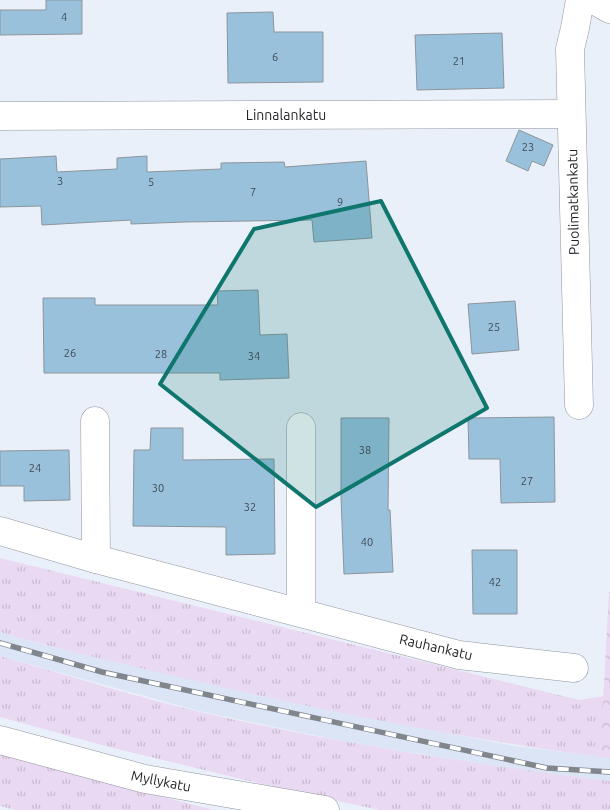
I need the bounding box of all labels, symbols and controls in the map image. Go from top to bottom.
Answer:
house number: 4 [61,11,67,23]
house number: 6 [272,51,278,63]
house number: 21 [453,55,465,67]
street label: Linnalankatu [246,107,326,123]
house number: 23 [522,141,534,153]
street label: Puolimatkankatu [564,149,582,255]
house number: 3 [57,175,63,187]
house number: 5 [148,176,154,188]
house number: 7 [250,186,256,198]
house number: 9 [337,196,343,208]
house number: 25 [488,321,500,333]
house number: 26 [64,347,76,359]
house number: 28 [155,348,167,360]
house number: 34 [248,350,260,362]
house number: 38 [359,444,371,456]
house number: 24 [29,462,41,474]
house number: 27 [521,475,533,487]
house number: 30 [152,482,164,494]
house number: 32 [244,501,256,513]
house number: 40 [361,536,373,548]
house number: 42 [489,576,501,588]
street label: Rauhankatu [398,631,474,663]
street label: Myllykatu [130,767,192,795]

